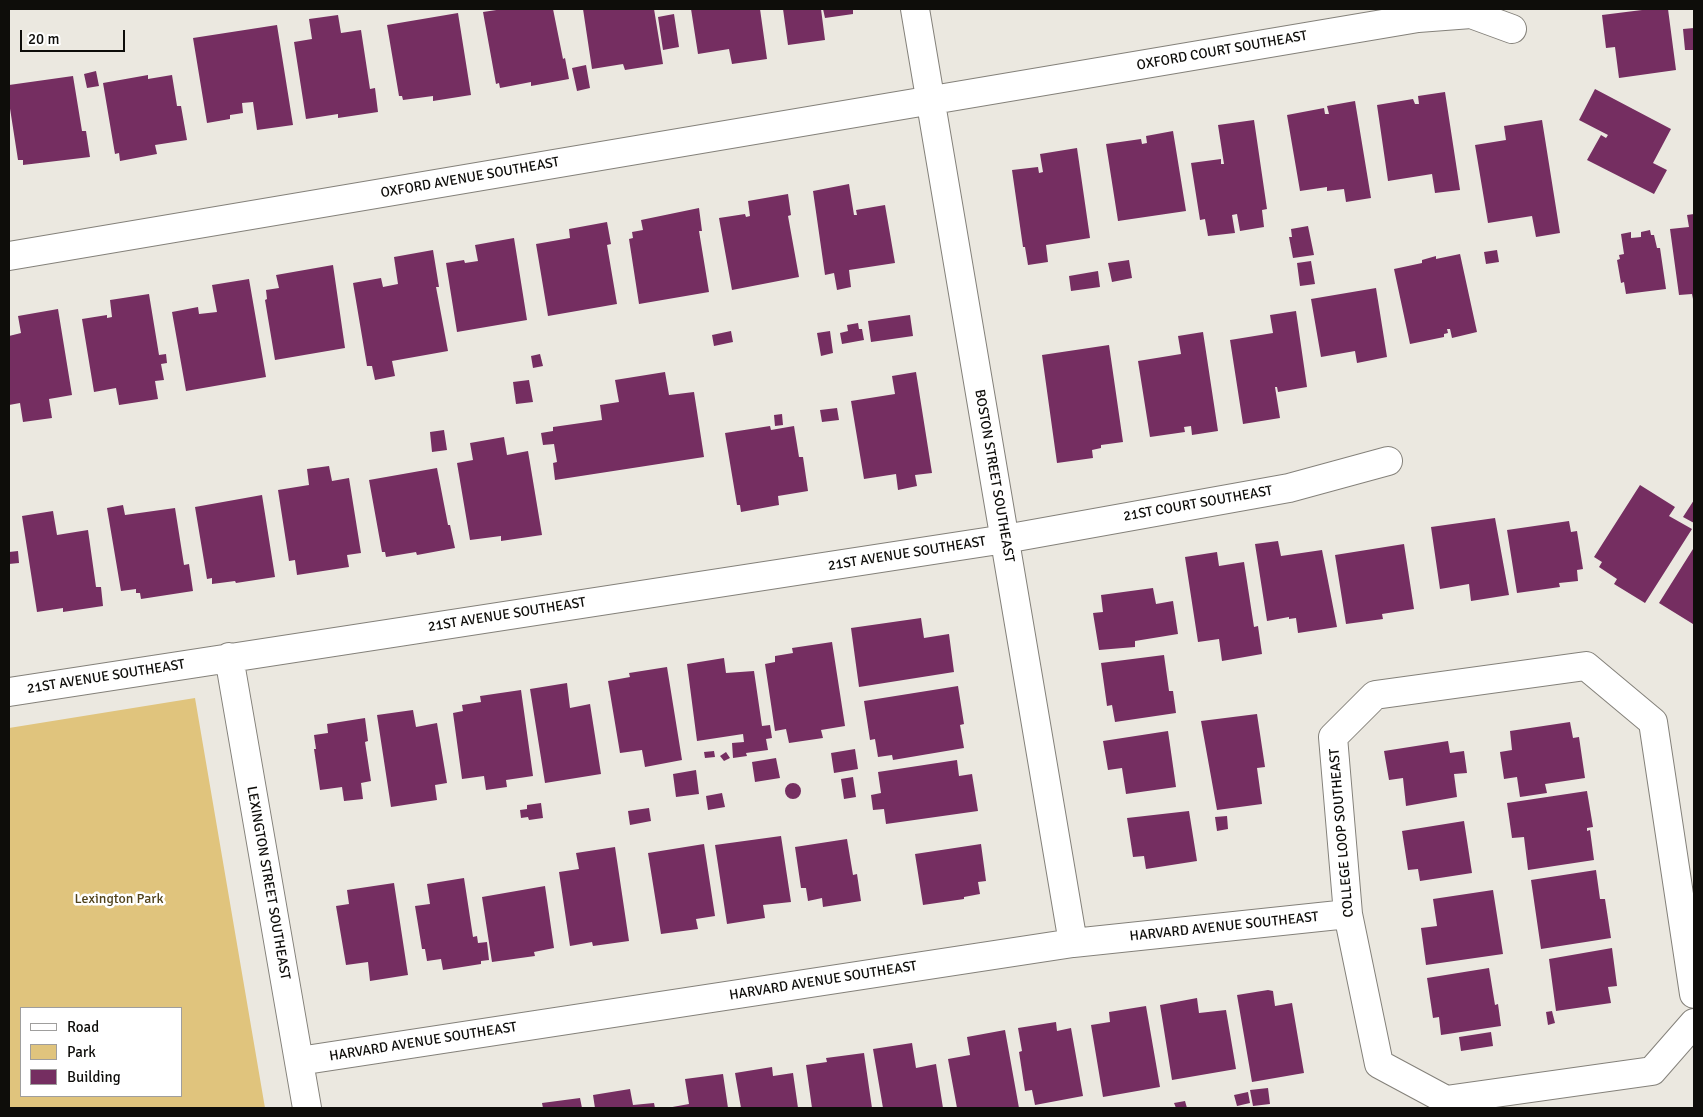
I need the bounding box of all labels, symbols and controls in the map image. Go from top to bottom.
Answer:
scale bar [22,20,128,52]
street label: OXFORD COURT SOUTHEAST [1136,28,1308,74]
text: 20 m [28,30,59,48]
street label: OXFORD AVENUE SOUTHEAST [379,154,561,202]
street label: BOSTON STREET SOUTHEAST [971,388,1017,564]
street label: 21ST COURT SOUTHEAST [1122,483,1274,525]
street label: 21ST AVENUE SOUTHEAST [827,533,987,575]
street label: 21ST AVENUE SOUTHEAST [427,594,587,636]
street label: 21ST AVENUE SOUTHEAST [26,656,186,698]
street label: COLLEGE LOOP SOUTHEAST [1326,748,1358,918]
street label: LEXINGTON STREET SOUTHEAST [243,785,293,981]
park label: Lexington Park [75,891,163,907]
street label: HARVARD AVENUE SOUTHEAST [1129,909,1319,945]
street label: HARVARD AVENUE SOUTHEAST [728,958,918,1004]
legend [20,1007,182,1097]
text: Road [67,1018,99,1036]
street label: HARVARD AVENUE SOUTHEAST [328,1019,518,1065]
text: Park [67,1043,96,1061]
text: Building [67,1068,121,1086]

